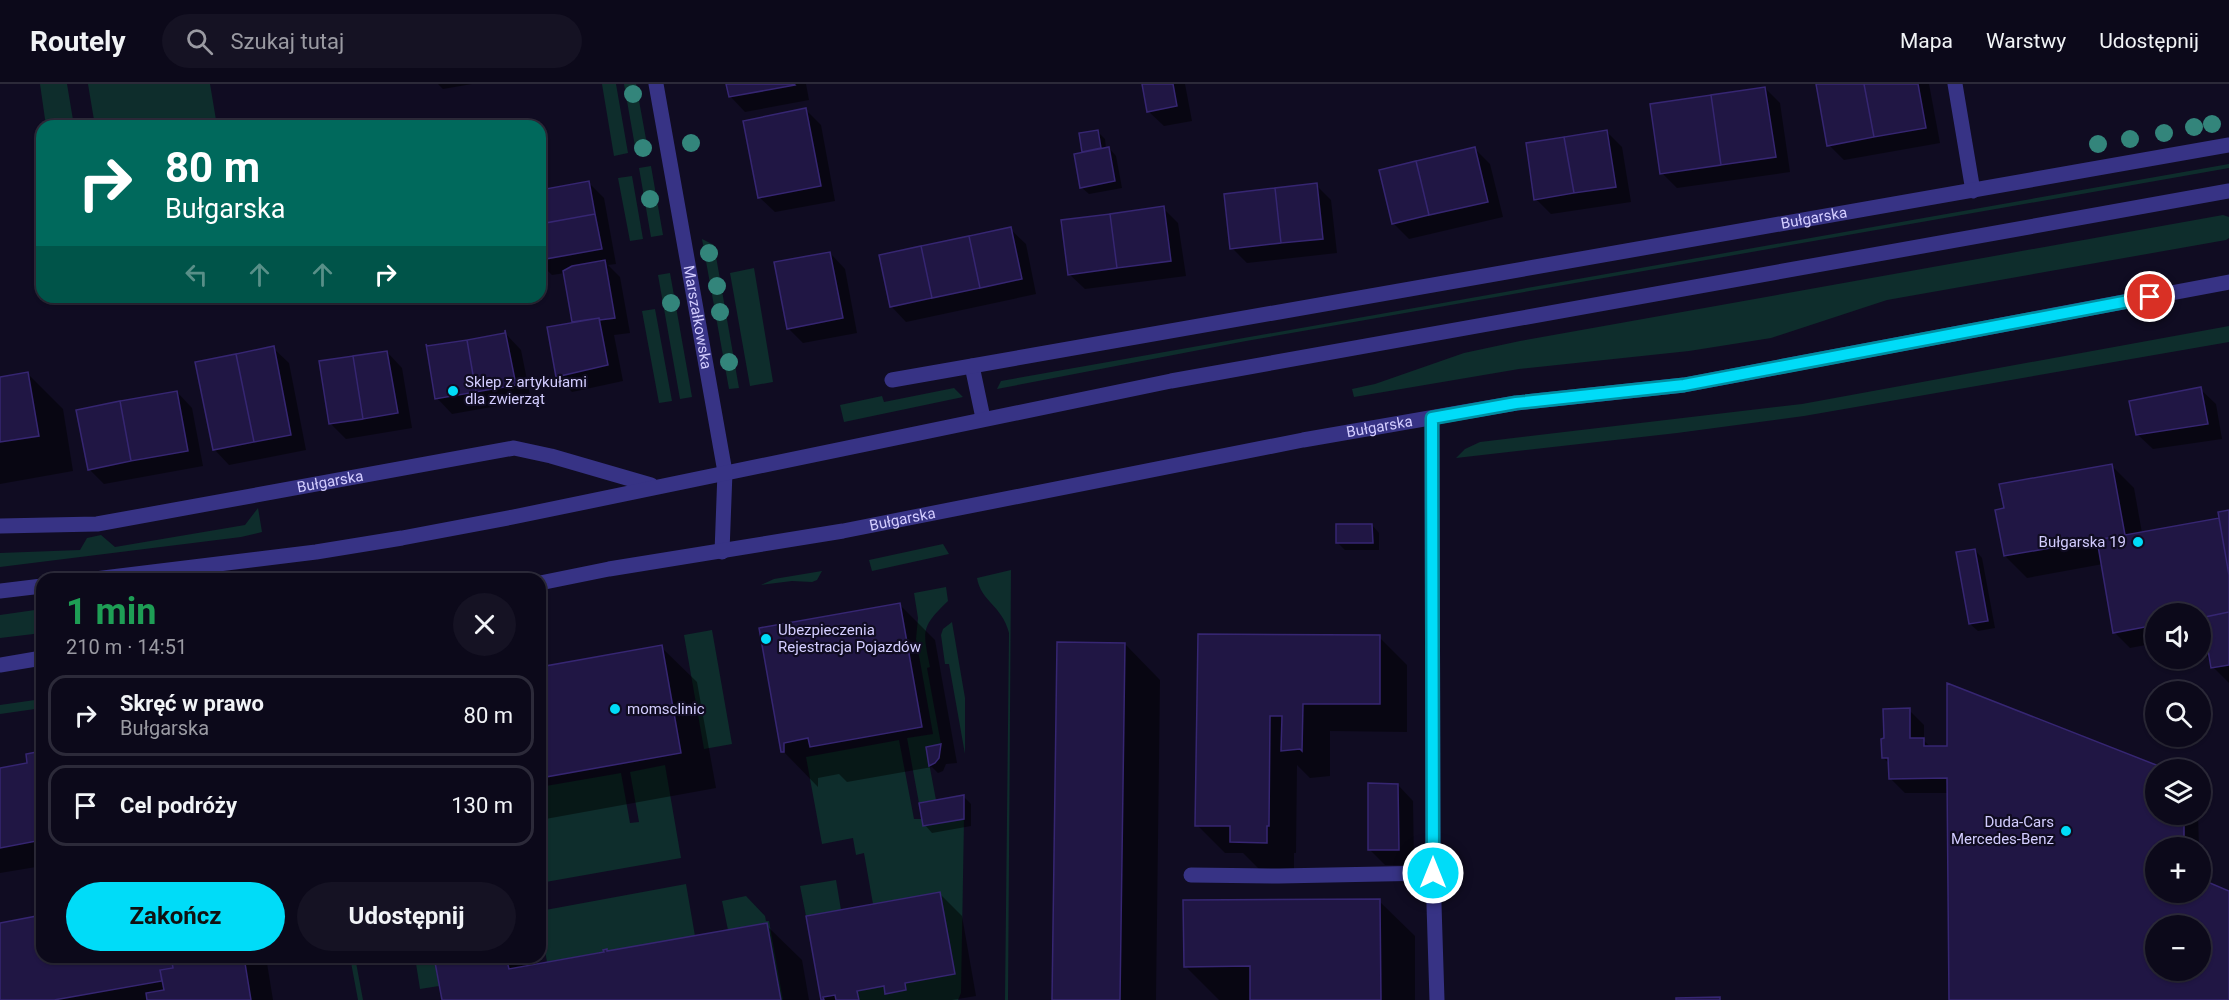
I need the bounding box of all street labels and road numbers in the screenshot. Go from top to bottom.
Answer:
street label: Bułgarska [1779,203,1848,233]
street label: Marszałkowska [679,264,716,371]
street label: Bułgarska [1345,412,1414,441]
street label: Bułgarska [296,467,365,496]
street label: Bułgarska [868,504,937,535]

